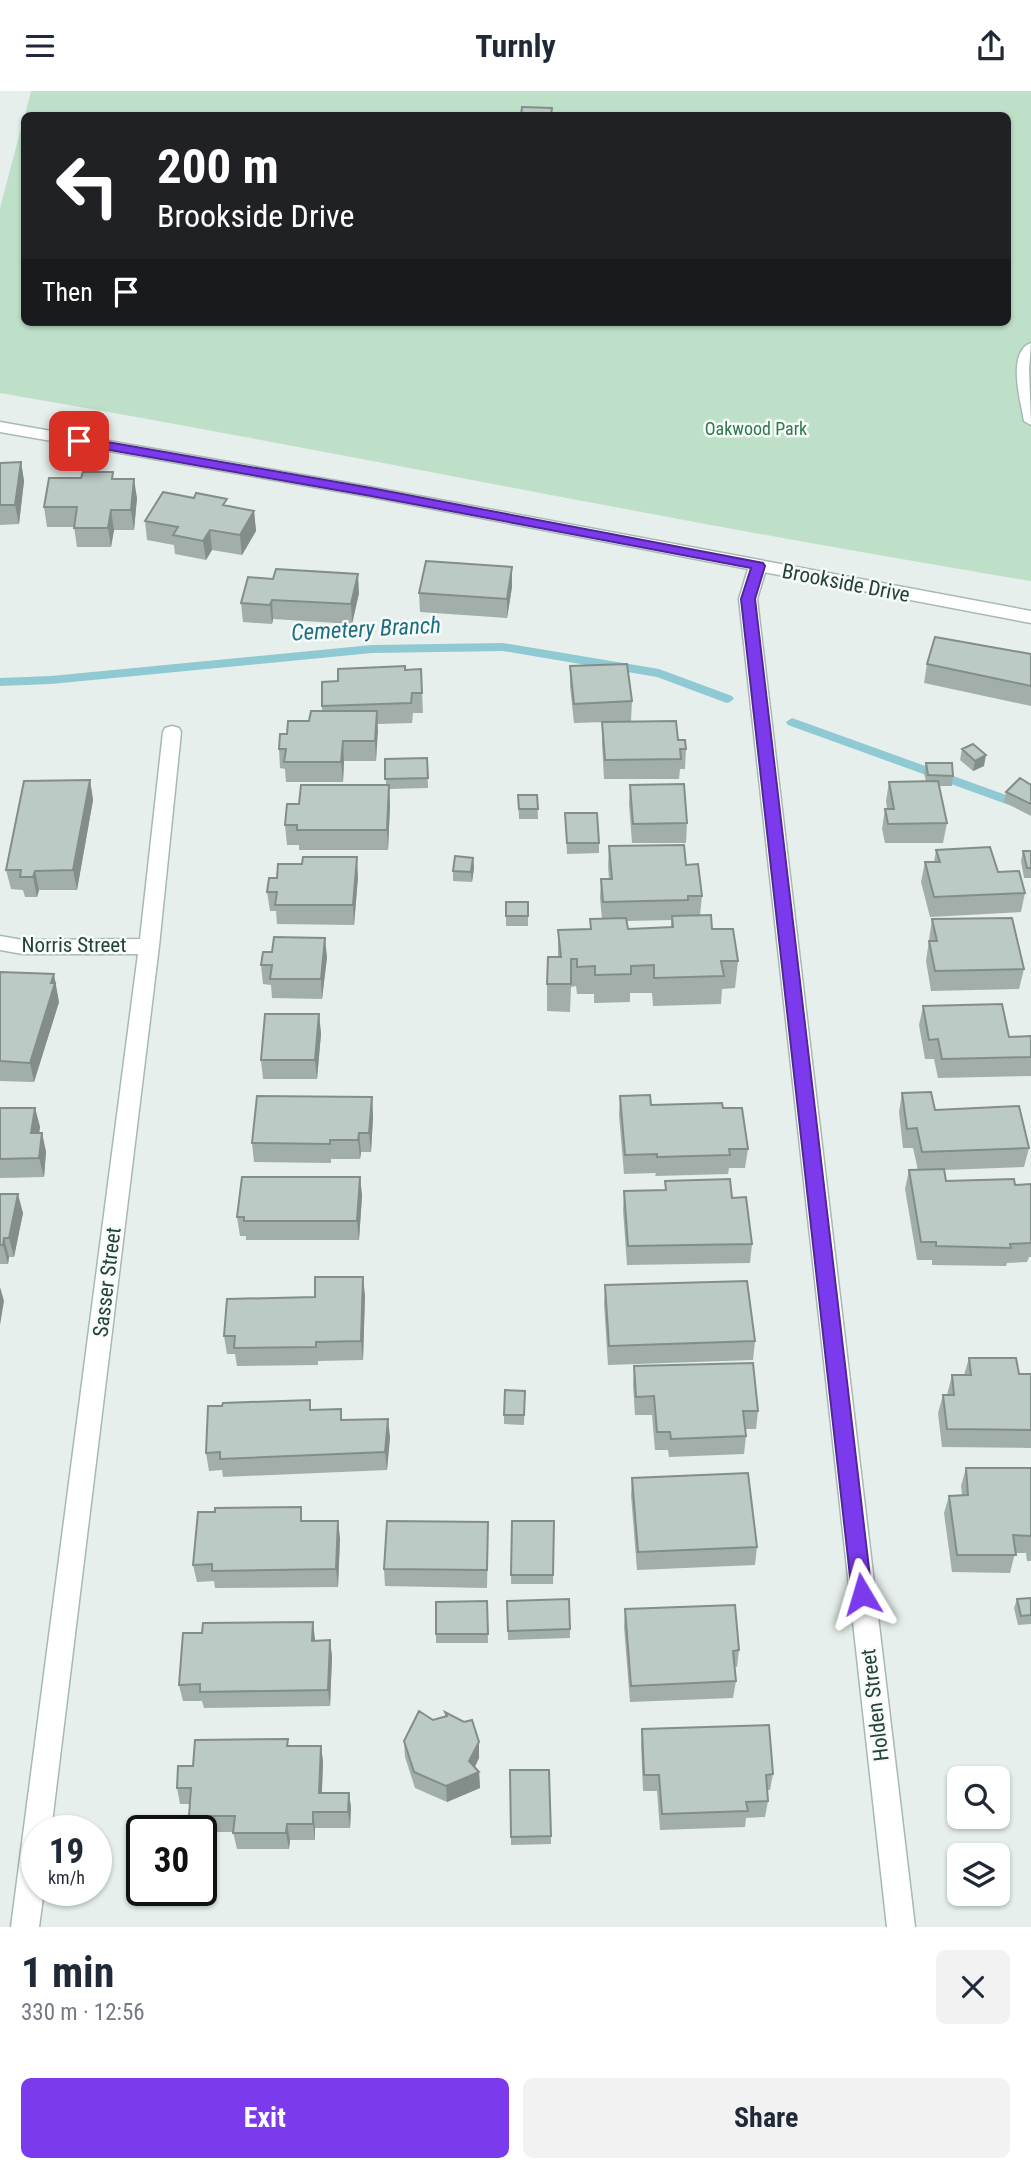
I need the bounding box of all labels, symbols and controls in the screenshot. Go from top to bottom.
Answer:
icon: menu [21,27,59,65]
text: Turnly [475,27,556,65]
icon: share [972,27,1010,65]
text: 200 m [157,138,279,195]
icon: left [42,140,133,231]
text: Brookside Drive [157,197,354,235]
icon: arrive [107,273,145,311]
text: Then [42,277,93,307]
pin [49,411,109,471]
park label: Oakwood Park [705,418,807,439]
icon: arrive [60,422,98,460]
street label: Brookside Drive [780,559,912,607]
water label: Cemetery Branch [290,612,442,646]
street label: Norris Street [22,933,126,957]
street label: Sasser Street [88,1226,126,1338]
position arrow [825,1557,899,1631]
street label: Holden Street [856,1648,894,1762]
map controls [947,1766,1010,1906]
button: search [947,1766,1010,1829]
speed limit sign: 30 [126,1815,217,1906]
text: 19 [49,1831,84,1872]
button: layers [947,1843,1010,1906]
text: km/h [48,1867,85,1888]
text: 1 min [21,1948,114,1997]
button: close [936,1950,1010,2024]
text: 330 m · 12:56 [21,1999,145,2026]
button: Exit [21,2078,509,2158]
button: Share [523,2078,1010,2158]

